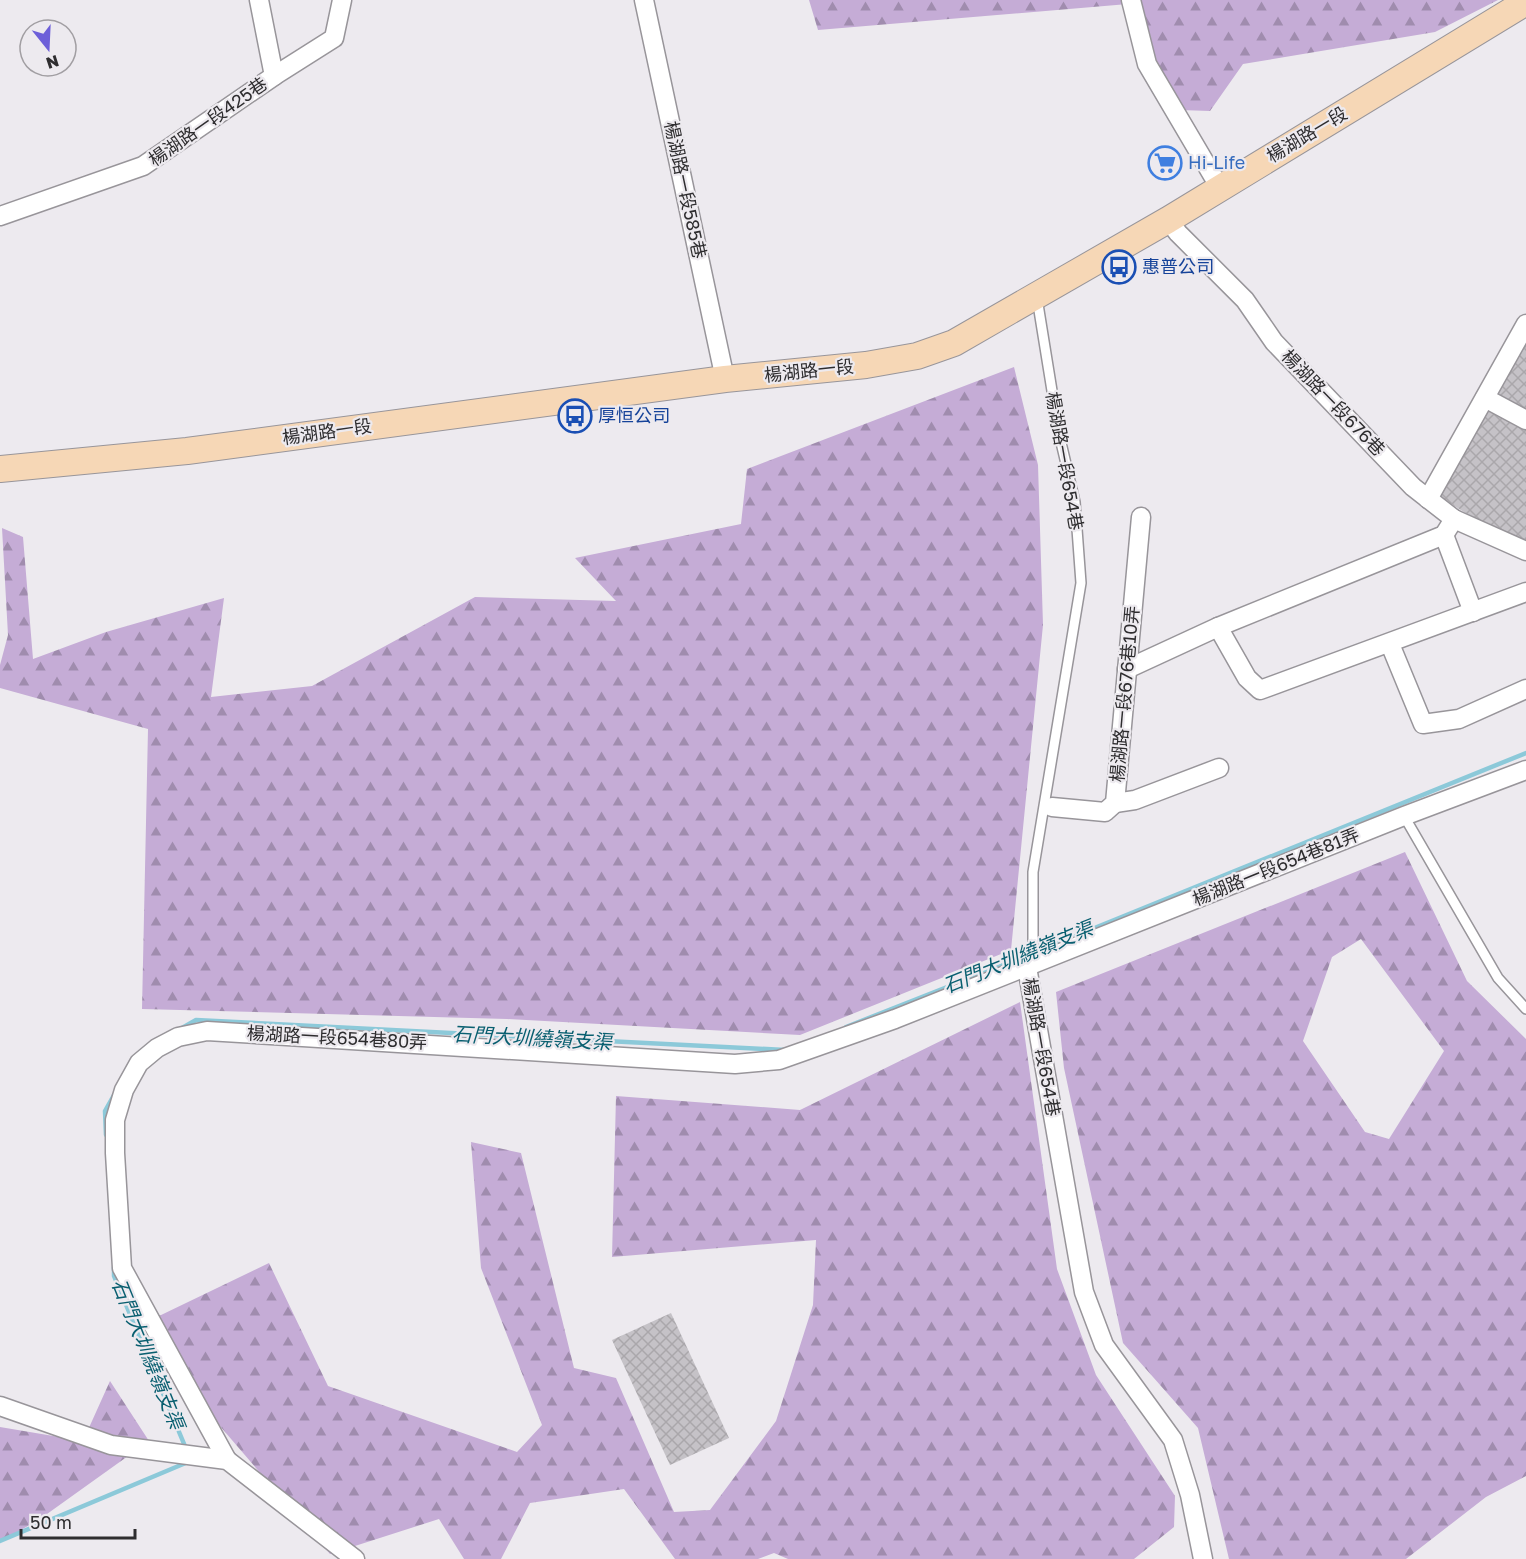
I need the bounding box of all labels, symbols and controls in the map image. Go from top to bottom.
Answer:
north arrow [18,18,78,78]
text: N [44,51,62,74]
street label: 楊湖路一段425巷 [144,72,271,170]
street label: 楊湖路一段 [1262,102,1351,167]
street label: 楊湖路一段585巷 [661,119,711,260]
supermarket icon: Hi-Life [1147,145,1183,181]
place label: Hi-Life [1188,151,1245,173]
bus stop icon: 惠普公司 [1101,249,1137,285]
place label: 惠普公司 [1142,255,1214,277]
street label: 楊湖路一段676巷 [1277,345,1390,460]
street label: 楊湖路一段 [763,354,855,386]
street label: 楊湖路一段654巷 [1042,390,1088,532]
bus stop icon: 厚恒公司 [557,398,593,434]
place label: 厚恒公司 [598,404,670,426]
street label: 楊湖路一段 [281,414,373,448]
street label: 楊湖路一段676巷10弄 [1105,605,1143,783]
street label: 楊湖路一段654巷81弄 [1189,823,1362,910]
water label: 石門大圳繞嶺支渠 [939,914,1099,997]
street label: 楊湖路一段654巷 [1019,976,1065,1118]
street label: 楊湖路一段654巷80弄 [246,1021,428,1053]
water label: 石門大圳繞嶺支渠 [452,1021,616,1053]
water label: 石門大圳繞嶺支渠 [108,1275,191,1435]
scale bar [21,1502,135,1540]
text: 50 m [30,1511,72,1533]

